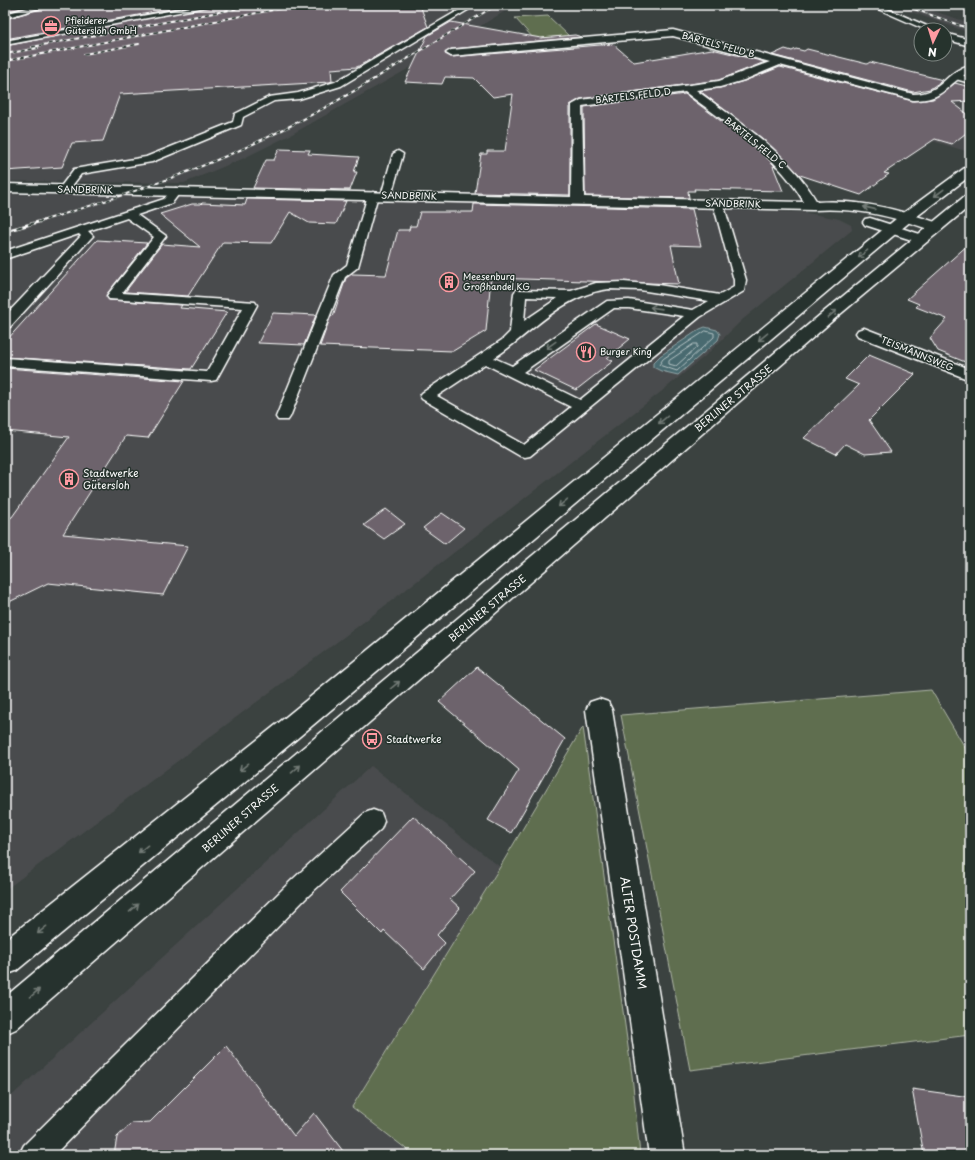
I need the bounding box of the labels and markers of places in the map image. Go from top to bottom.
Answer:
place label: Pfleiderer Gütersloh GmbH [65,13,137,37]
office icon: Pfleiderer Gütersloh GmbH [40,15,62,37]
place label: Meesenburg Großhandel KG [463,269,530,293]
building icon: Meesenburg Großhandel KG [438,271,460,293]
restaurant icon: Burger King [575,341,597,363]
place label: Burger King [600,344,652,358]
place label: Stadtwerke Gütersloh [83,465,139,492]
building icon: Stadtwerke Gütersloh [58,468,80,490]
bus stop icon: Stadtwerke [361,728,383,750]
place label: Stadtwerke [386,731,442,746]

